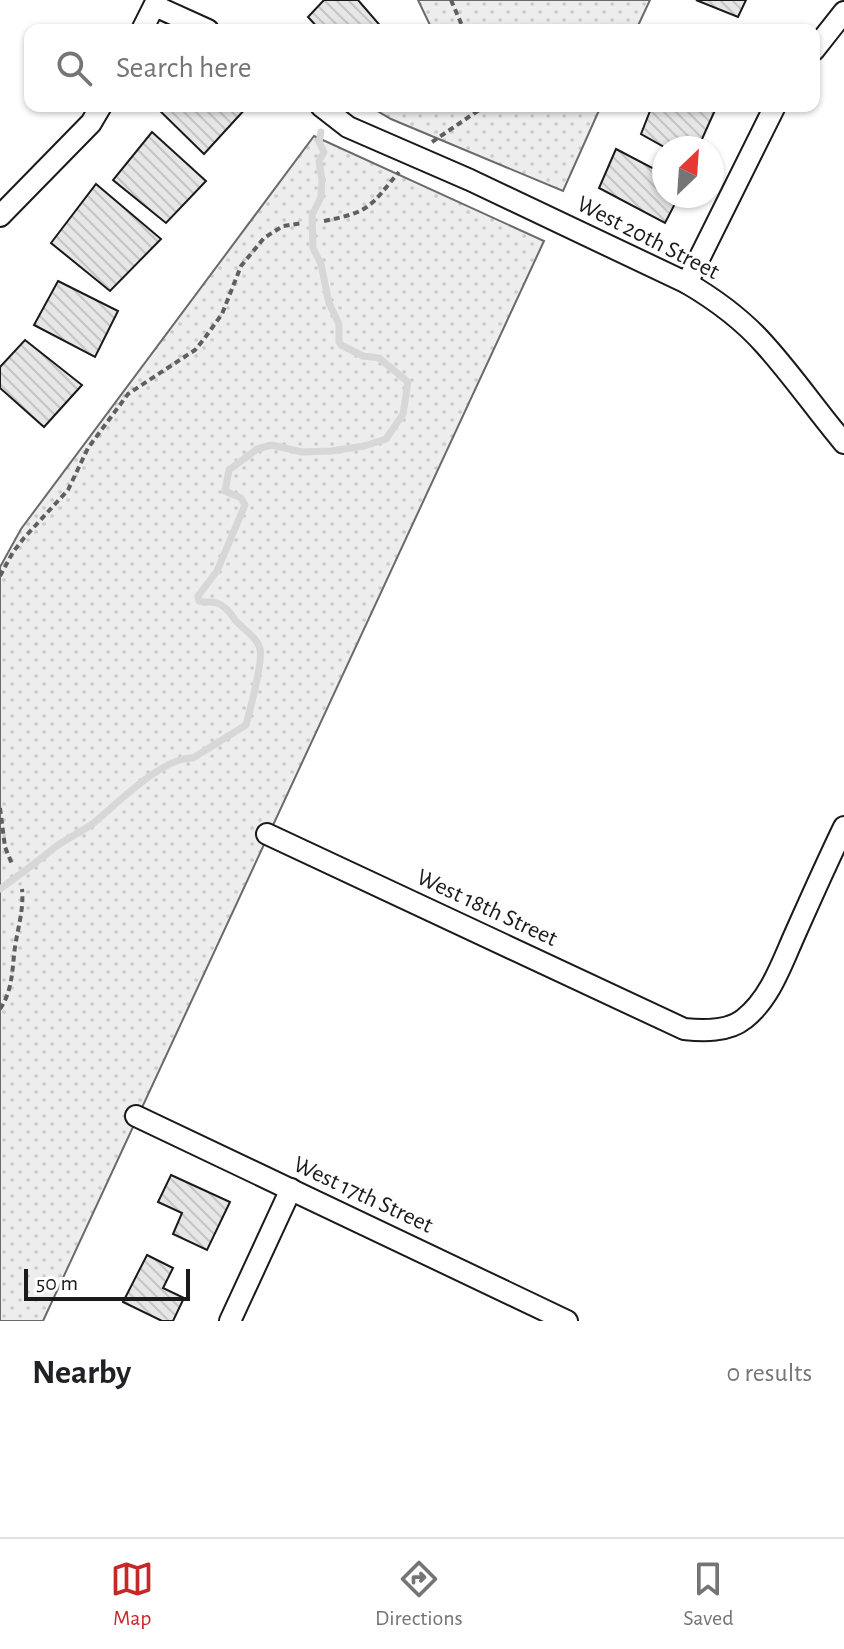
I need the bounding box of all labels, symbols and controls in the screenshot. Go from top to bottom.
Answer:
search box [24,24,820,112]
icon: search [52,46,96,90]
text: Search here [116,53,252,83]
north arrow [652,136,724,208]
street label: West 20th Street [573,192,723,284]
street label: West 18th Street [413,865,561,951]
street label: West 17th Street [290,1152,437,1238]
scale bar [24,1265,190,1301]
text: 50 m [36,1272,78,1294]
text: Nearby [32,1356,131,1390]
text: 0 results [726,1360,812,1386]
tab: Map [110,1557,154,1631]
tab: Directions [375,1557,463,1631]
tab: Saved [683,1557,734,1631]

